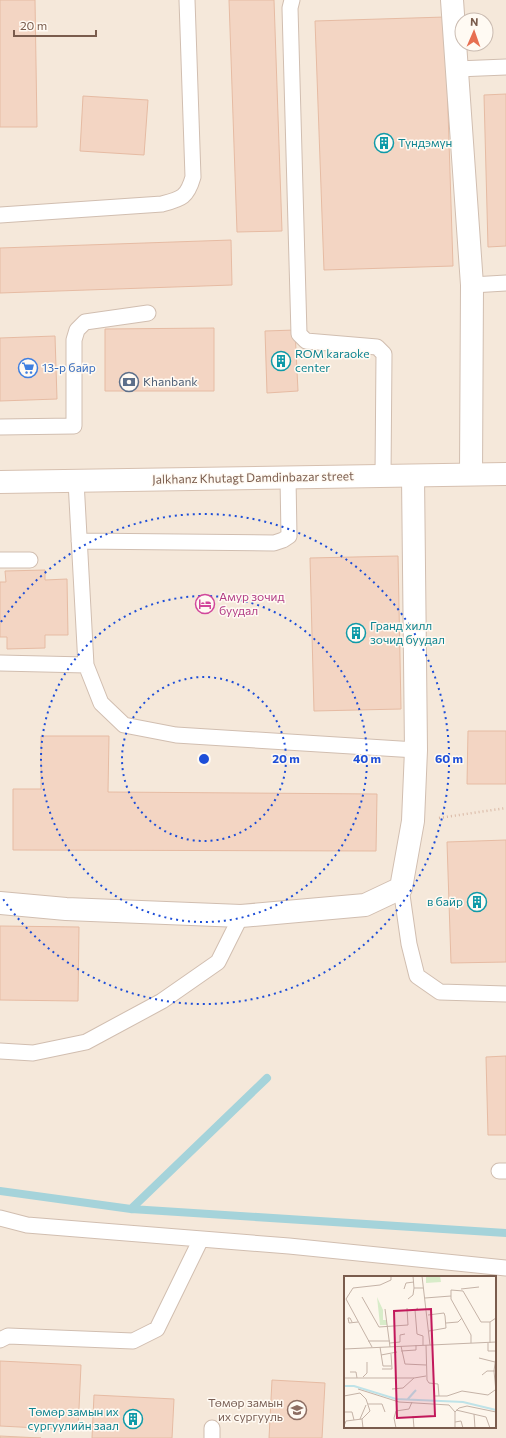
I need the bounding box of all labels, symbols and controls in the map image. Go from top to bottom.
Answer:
scale bar [14,12,96,38]
north arrow [454,12,494,52]
text: N [470,15,479,28]
text: 20 m [20,18,47,32]
building icon: Түндэмүн [373,132,395,154]
place label: Түндэмүн [398,135,452,149]
place label: ROM karaoke center [295,346,370,374]
building icon: ROM karaoke center [270,350,292,372]
supermarket icon: 13-р байр [17,357,39,379]
place label: 13-р байр [42,360,96,374]
bank icon: Khanbank [118,371,140,393]
place label: Khanbank [143,374,198,388]
street label: Jalkhanz Khutagt Damdinbazar street [152,468,354,487]
place label: Амур зочид буудал [219,589,285,617]
hotel icon: Амур зочид буудал [194,593,216,615]
place label: Гранд хилл зочид буудал [370,618,445,646]
building icon: Гранд хилл зочид буудал [345,622,367,644]
text: 20 m [272,751,300,765]
text: 40 m [353,751,381,765]
text: 60 m [435,751,463,765]
centre of rings [197,752,211,766]
building icon: в байр [466,891,488,913]
place label: в байр [427,894,463,908]
inset map [344,1276,496,1428]
place label: Төмөр замын их сургууль [208,1395,283,1423]
school or university icon: Төмөр замын их сургууль [286,1399,308,1421]
place label: Төмөр замын их сургуулийн заал [28,1404,120,1432]
building icon: Төмөр замын их сургуулийн заал [122,1408,144,1430]

